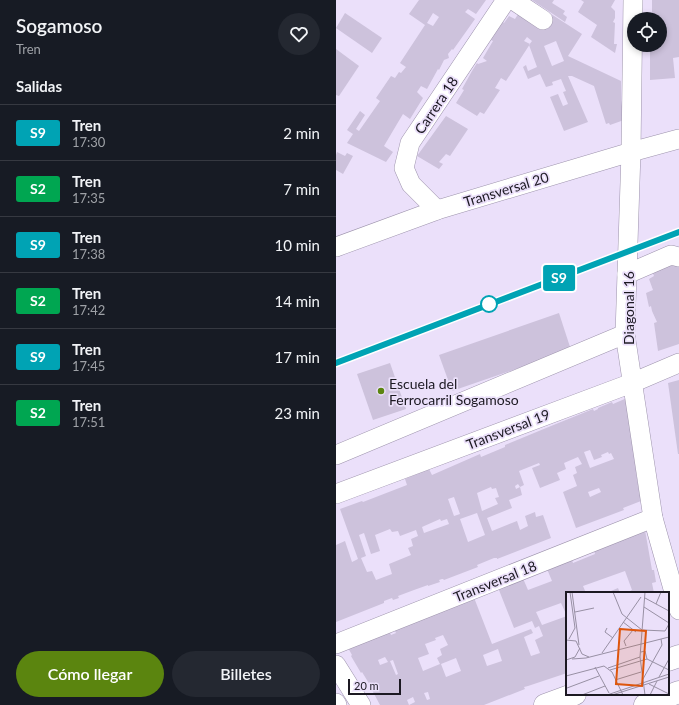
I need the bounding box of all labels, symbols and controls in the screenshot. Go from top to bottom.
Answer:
map controls [627,12,667,52]
button: locate [627,12,667,52]
button: heart [278,13,320,55]
text: Sogamoso [16,14,102,37]
text: Tren [16,41,41,57]
street label: Carrera 18 [411,73,461,137]
text: Salidas [16,77,62,95]
text: Tren [72,116,101,134]
text: S9 [30,124,46,141]
text: 2 min [283,124,320,142]
text: 17:30 [72,134,105,150]
street label: Transversal 20 [461,168,551,210]
text: Tren [72,172,101,190]
text: S2 [30,180,46,197]
text: 7 min [283,180,320,198]
text: 17:35 [72,190,105,206]
text: Tren [72,228,101,246]
text: S9 [30,236,46,253]
text: 10 min [274,236,320,254]
text: 17:38 [72,246,105,262]
line badge: S9 [541,265,577,291]
text: S9 [551,269,567,286]
street label: Diagonal 16 [620,271,637,345]
text: Tren [72,284,101,302]
text: S2 [30,292,46,309]
text: 14 min [274,292,320,310]
unlabelled marker [480,295,498,313]
text: 17:42 [72,302,105,318]
text: Tren [72,340,101,358]
text: S9 [30,348,46,365]
text: 17 min [274,348,320,366]
text: 17:45 [72,358,105,374]
place label: Escuela del Ferrocarril Sogamoso [389,375,519,408]
marker: Escuela del Ferrocarril Sogamoso [376,386,386,396]
text: Tren [72,396,101,414]
text: S2 [30,404,46,421]
text: 23 min [274,404,320,422]
street label: Transversal 19 [464,405,552,453]
text: 17:51 [72,414,105,430]
street label: Transversal 18 [451,557,539,605]
inset map [566,592,669,695]
button: Cómo llegar [16,651,164,697]
button: Billetes [172,651,320,697]
scale bar [348,677,401,696]
text: 20 m [354,679,379,692]

